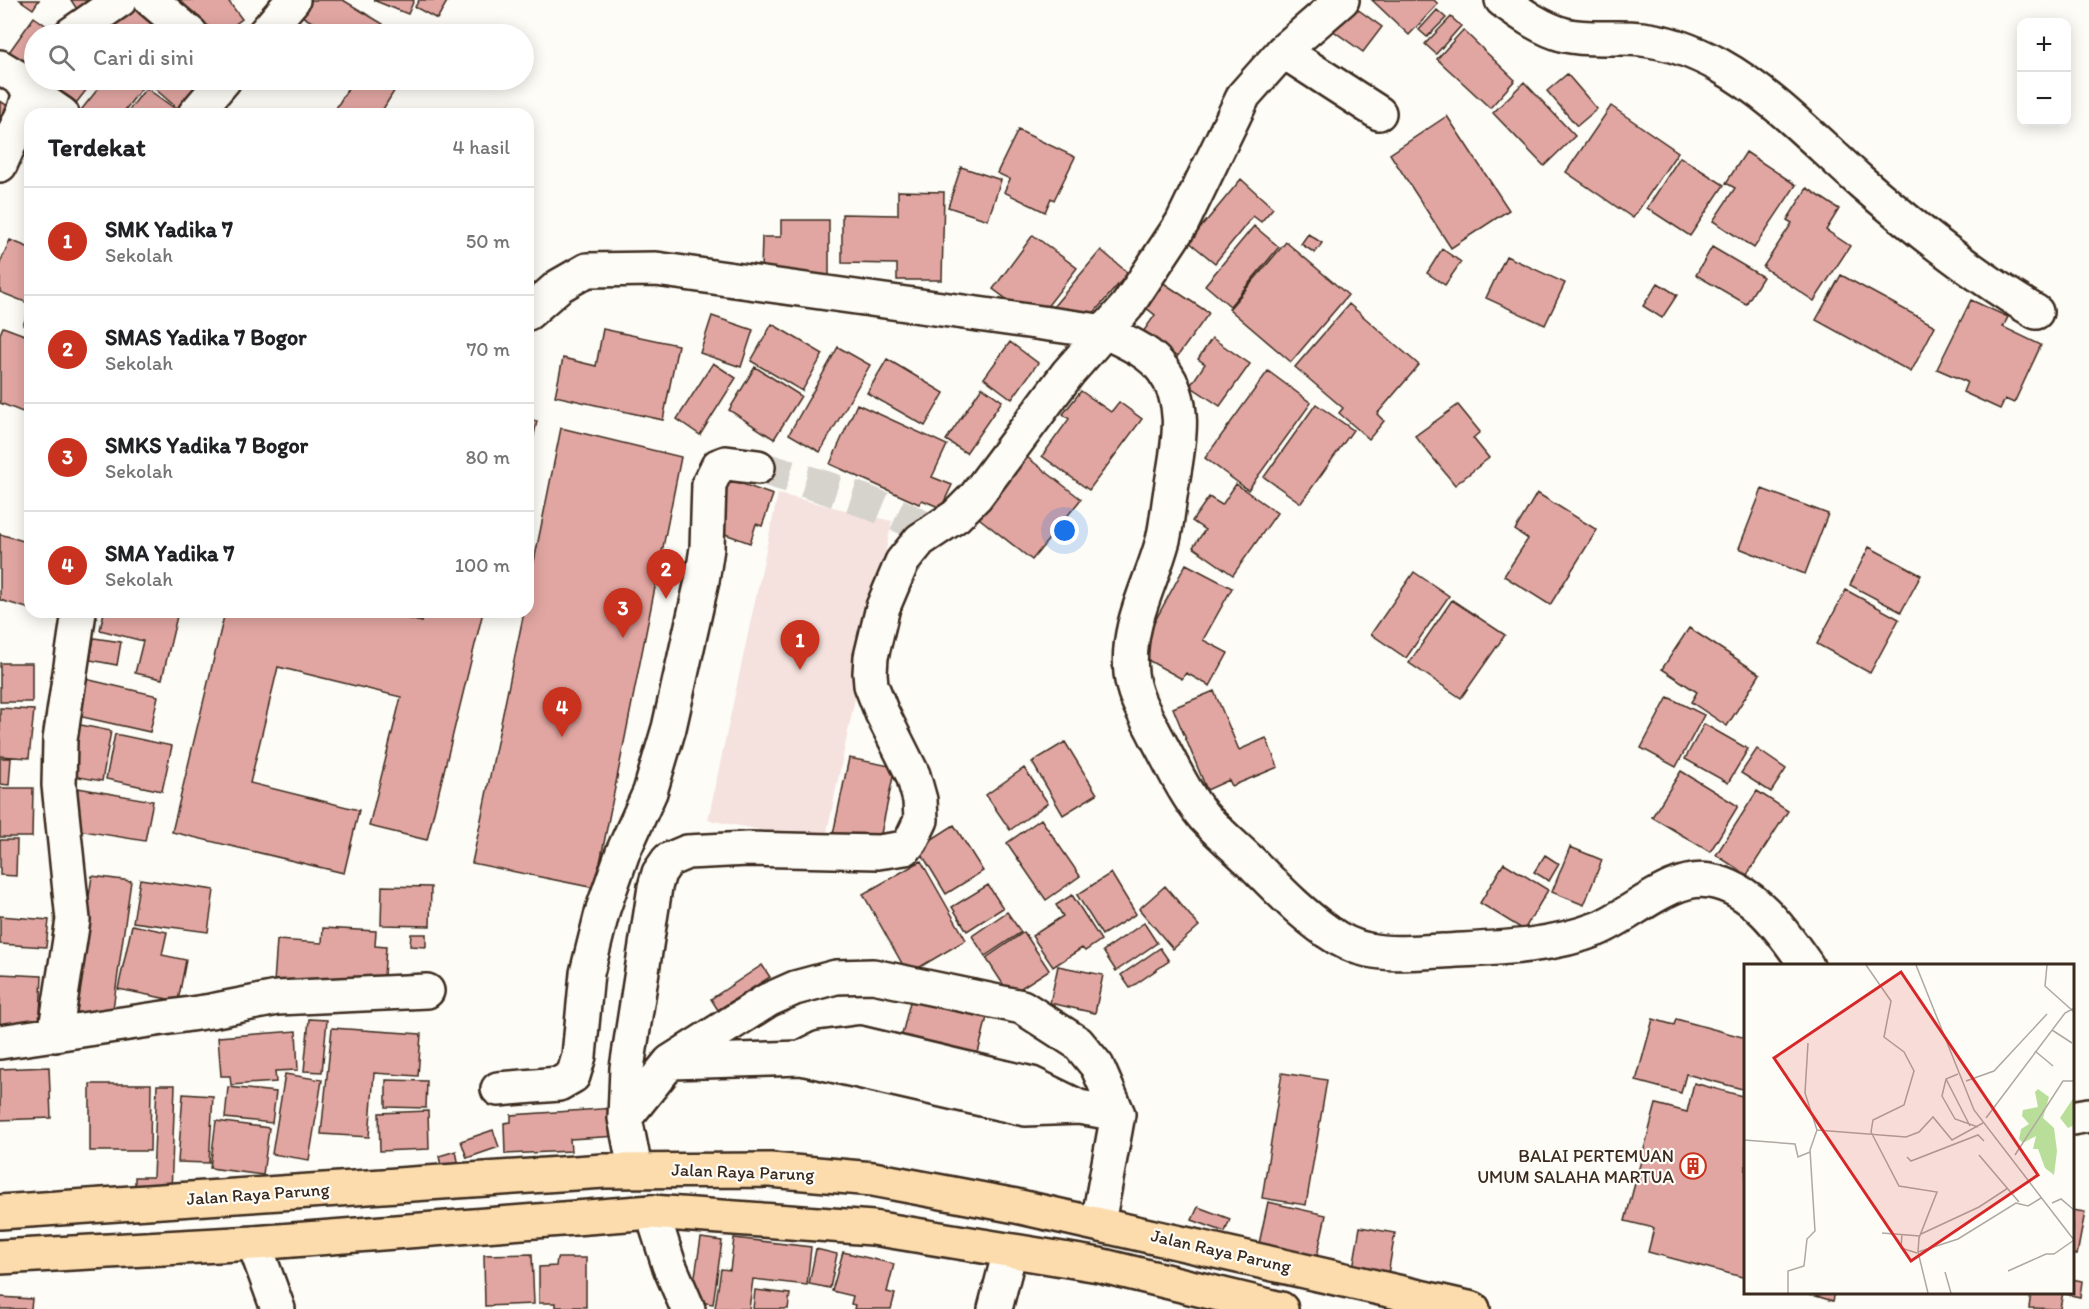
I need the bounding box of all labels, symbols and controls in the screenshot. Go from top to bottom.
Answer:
map controls [2017,18,2071,126]
button: + [2017,18,2071,72]
search box [24,24,534,90]
icon: search [45,41,78,74]
text: Cari di sini [93,44,194,71]
button: − [2017,72,2071,126]
text: Terdekat [48,131,146,163]
text: 4 hasil [453,135,510,159]
text: SMK Yadika 7 [105,216,233,243]
text: 1 [63,229,72,253]
text: 50 m [466,229,510,253]
text: Sekolah [105,243,173,267]
text: SMAS Yadika 7 Bogor [105,324,306,351]
text: 2 [62,337,73,361]
text: 70 m [466,337,510,361]
text: Sekolah [105,351,173,375]
text: SMKS Yadika 7 Bogor [105,432,308,459]
text: 3 [62,445,73,469]
text: 80 m [465,445,510,469]
text: Sekolah [105,459,173,483]
your location [1050,516,1079,545]
text: SMA Yadika 7 [105,540,234,567]
pin: 2 [646,550,686,599]
text: 4 [61,553,74,577]
text: 100 m [455,553,510,577]
text: Sekolah [105,567,173,591]
pin: 3 [604,588,642,638]
pin: 1 [780,620,820,670]
pin: 4 [542,688,582,737]
inset map [1744,964,2074,1294]
place label: BALAI PERTEMUAN UMUM SALAHA MARTUA [1477,1145,1674,1188]
building icon: BALAI PERTEMUAN UMUM SALAHA MARTUA [1678,1151,1708,1181]
street label: Jalan Raya Parung [671,1159,816,1186]
street label: Jalan Raya Parung [186,1178,331,1210]
street label: Jalan Raya Parung [1149,1224,1294,1278]

